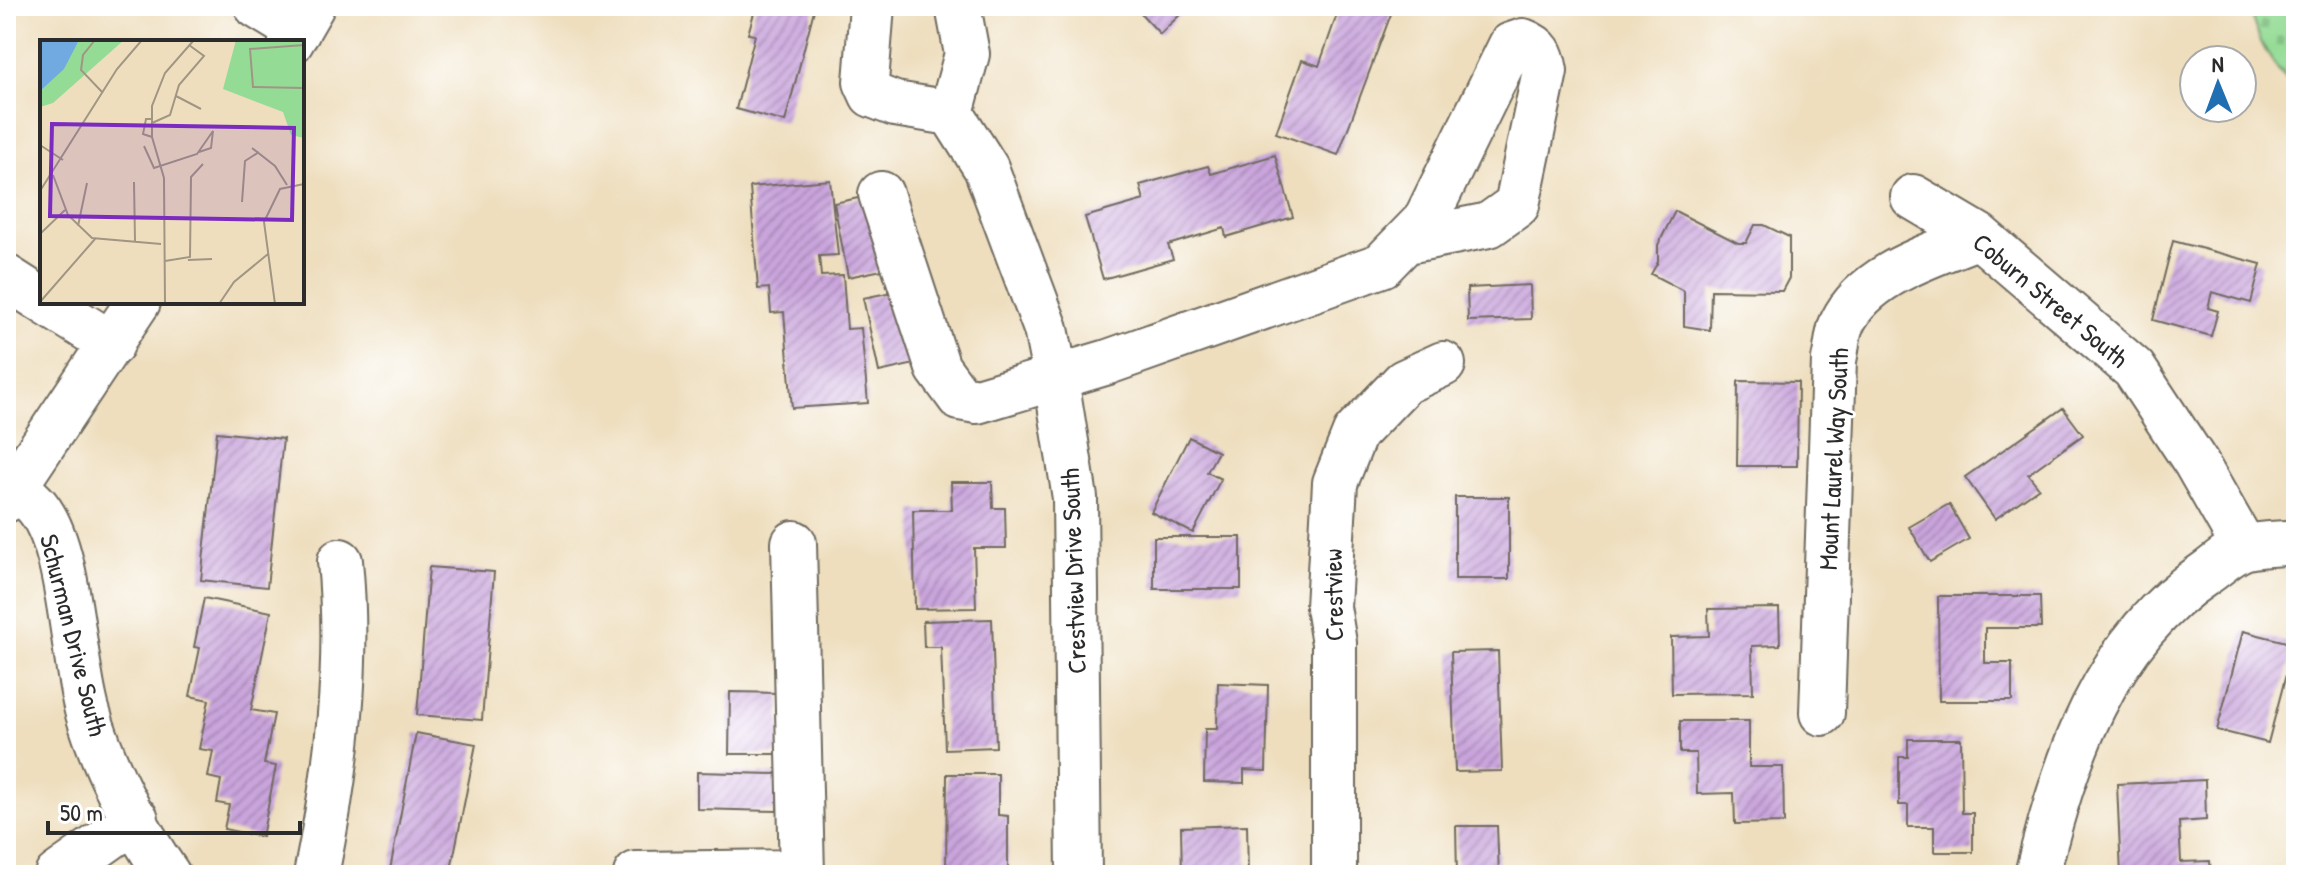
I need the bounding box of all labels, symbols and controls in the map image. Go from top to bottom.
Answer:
inset map [40,40,304,304]
north arrow [2178,44,2258,124]
text: N [2212,49,2224,79]
street label: Coburn Street South [1966,225,2136,375]
street label: Mount Laurel Way South [1810,347,1856,571]
street label: Crestview Drive South [1052,468,1094,674]
street label: Schurman Drive South [32,531,116,740]
street label: Crestview [1315,549,1351,641]
scale bar [48,785,300,835]
text: 50 m [60,796,103,828]

